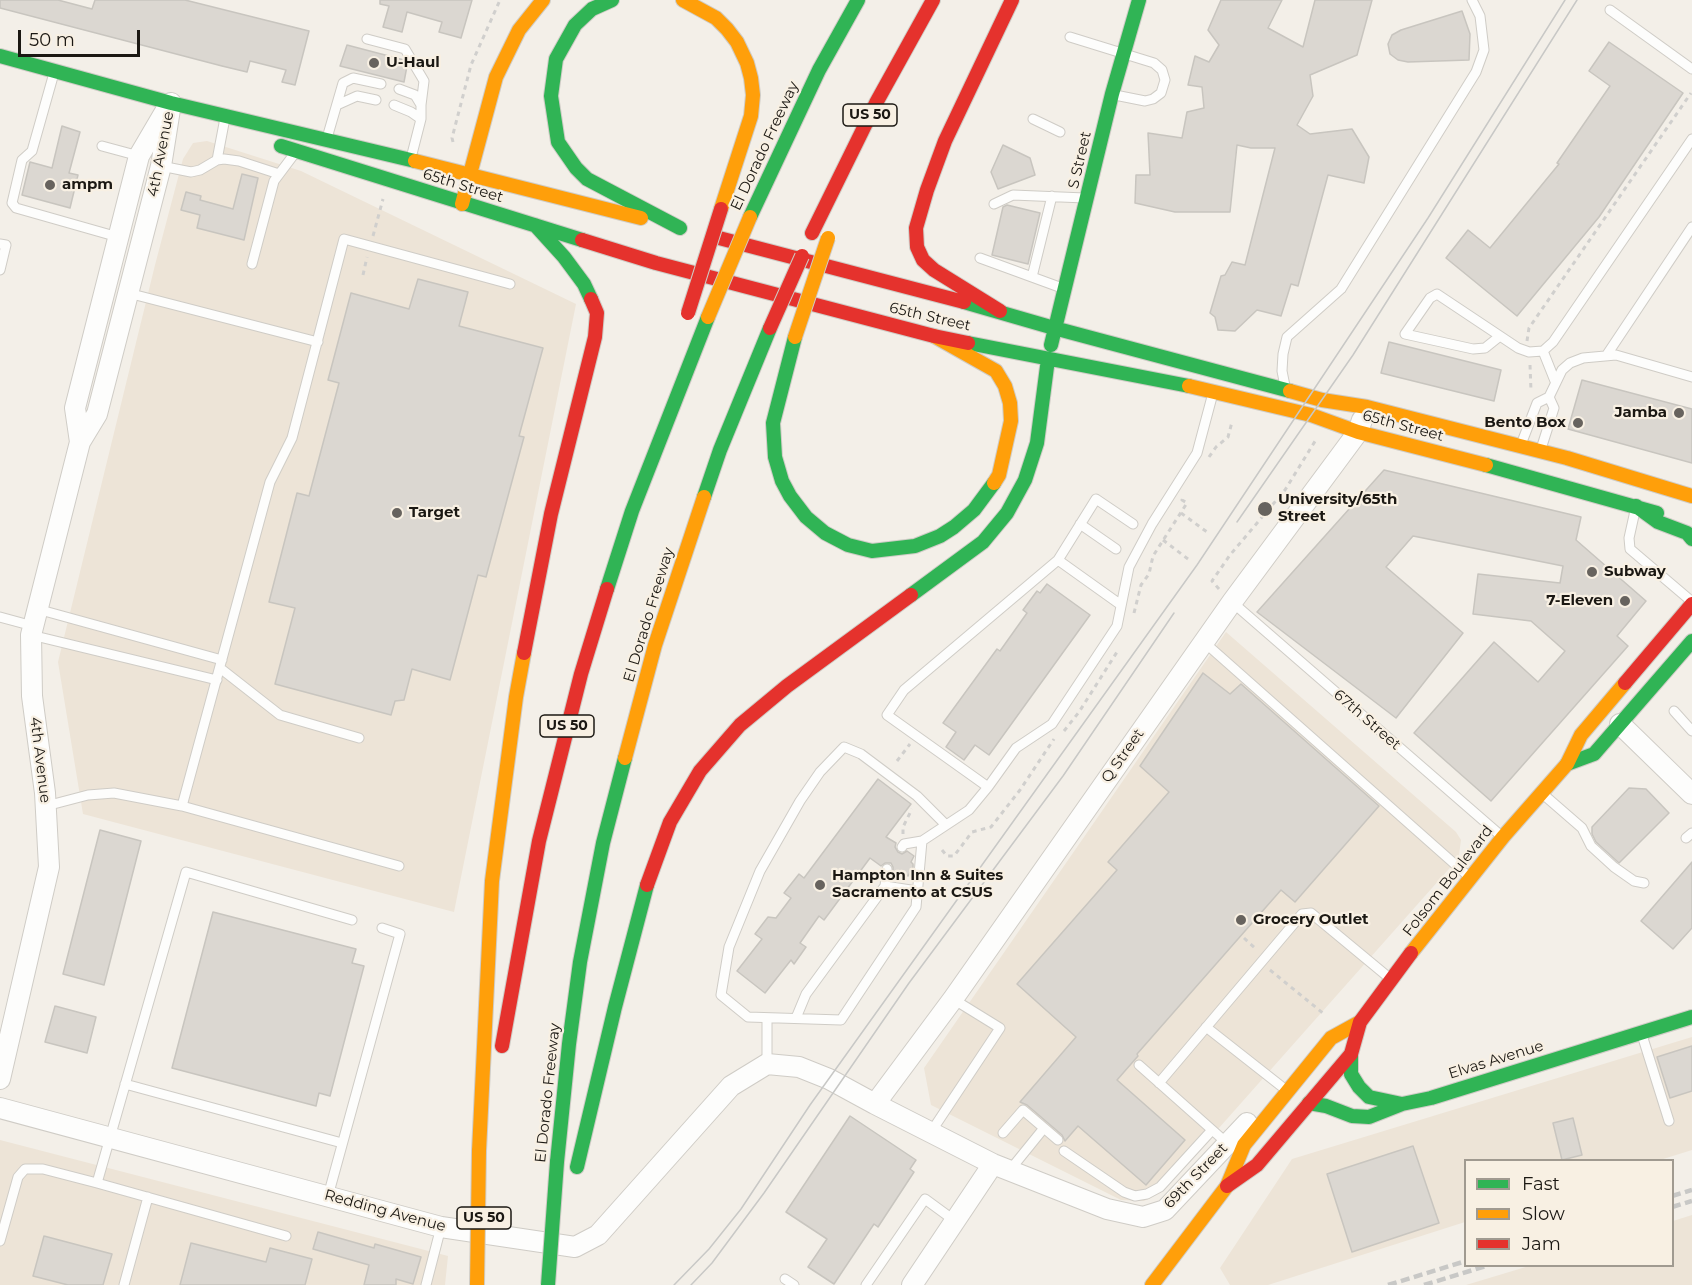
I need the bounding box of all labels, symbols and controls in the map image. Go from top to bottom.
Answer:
scale bar [21,18,142,56]
text: 50 m [29,29,75,51]
place label: U-Haul [386,54,440,72]
marker: U-Haul [367,56,381,70]
street label: El Dorado Freeway [727,79,803,213]
road number: US 50 [843,104,897,126]
street label: 4th Avenue [144,110,178,198]
street label: S Street [1065,129,1095,191]
street label: 65th Street [421,165,505,207]
place label: ampm [62,176,113,194]
marker: ampm [43,178,57,192]
street label: 65th Street [887,299,973,335]
place label: Jamba [1614,404,1667,422]
marker: Jamba [1672,406,1686,420]
street label: 65th Street [1361,407,1445,445]
place label: Bento Box [1484,414,1566,432]
marker: Bento Box [1571,416,1585,430]
place label: University/65th Street [1278,491,1397,526]
marker: University/65th Street [1256,500,1274,518]
place label: Target [409,504,460,522]
marker: Target [390,506,404,520]
street label: El Dorado Freeway [620,545,678,685]
place label: Subway [1604,563,1666,581]
marker: Subway [1585,565,1599,579]
place label: 7-Eleven [1546,592,1613,610]
marker: 7-Eleven [1618,594,1632,608]
street label: 67th Street [1330,686,1404,754]
road number: US 50 [540,715,594,737]
street label: 4th Avenue [26,716,54,804]
street label: Q Street [1098,725,1148,787]
street label: Folsom Boulevard [1399,822,1497,940]
place label: Hampton Inn & Suites Sacramento at CSUS [832,867,1003,902]
marker: Hampton Inn & Suites Sacramento at CSUS [813,878,827,892]
place label: Grocery Outlet [1253,911,1369,929]
marker: Grocery Outlet [1234,913,1248,927]
street label: El Dorado Freeway [532,1022,564,1164]
street label: Elvas Avenue [1446,1037,1546,1083]
street label: 69th Street [1160,1140,1232,1212]
legend [1464,1159,1674,1267]
text: Fast [1522,1173,1560,1195]
street label: Redding Avenue [322,1186,448,1236]
text: Slow [1522,1203,1565,1225]
road number: US 50 [457,1207,511,1229]
text: Jam [1522,1233,1561,1255]

